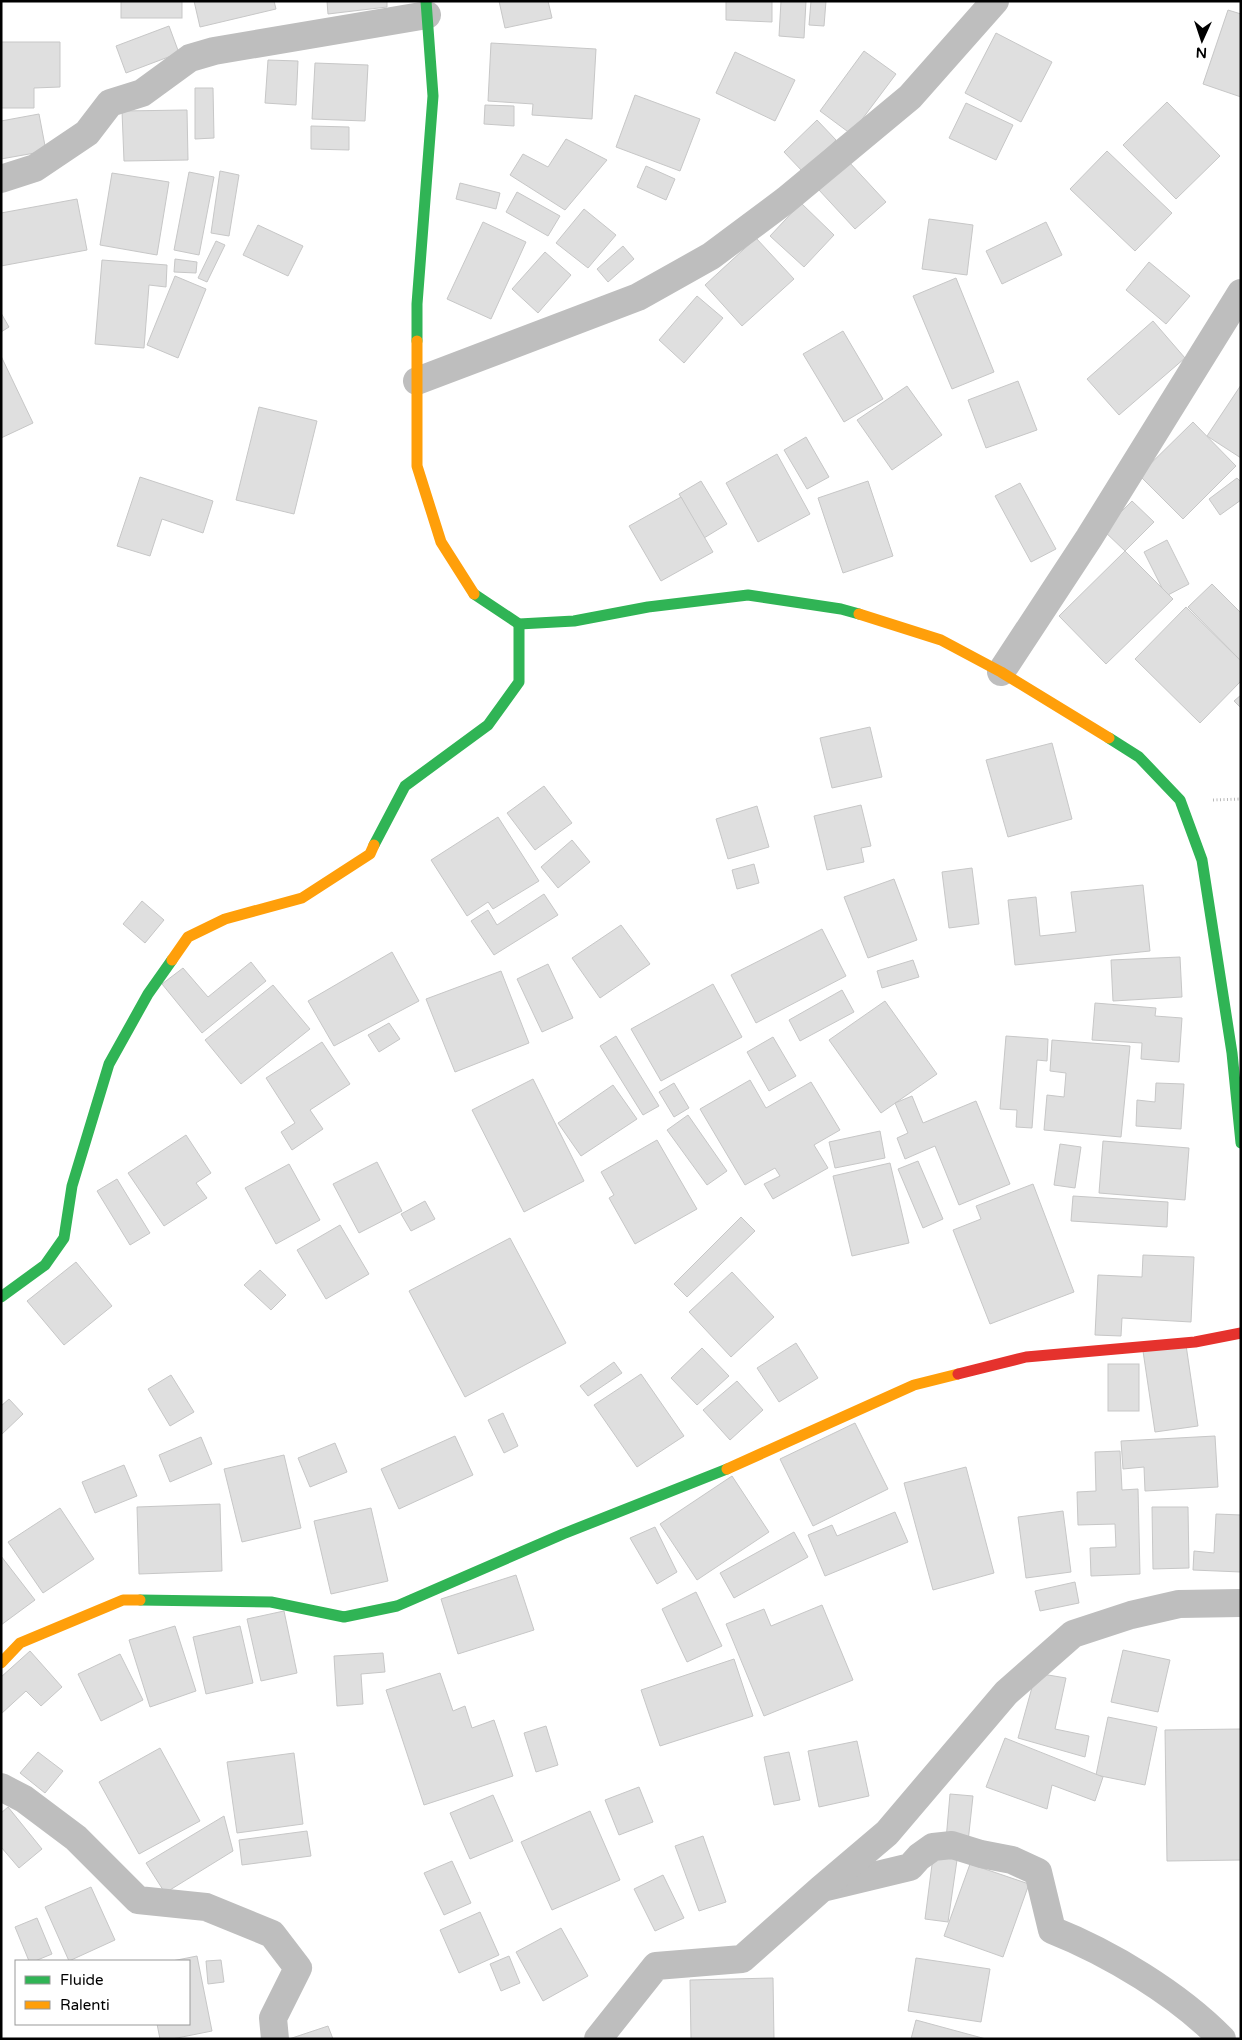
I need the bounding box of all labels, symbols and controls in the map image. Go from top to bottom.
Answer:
north arrow [1177,15,1227,65]
text: N [1195,44,1207,61]
legend [15,1960,190,2025]
text: Fluide [60,1971,104,1989]
text: Ralenti [60,1996,110,2014]

